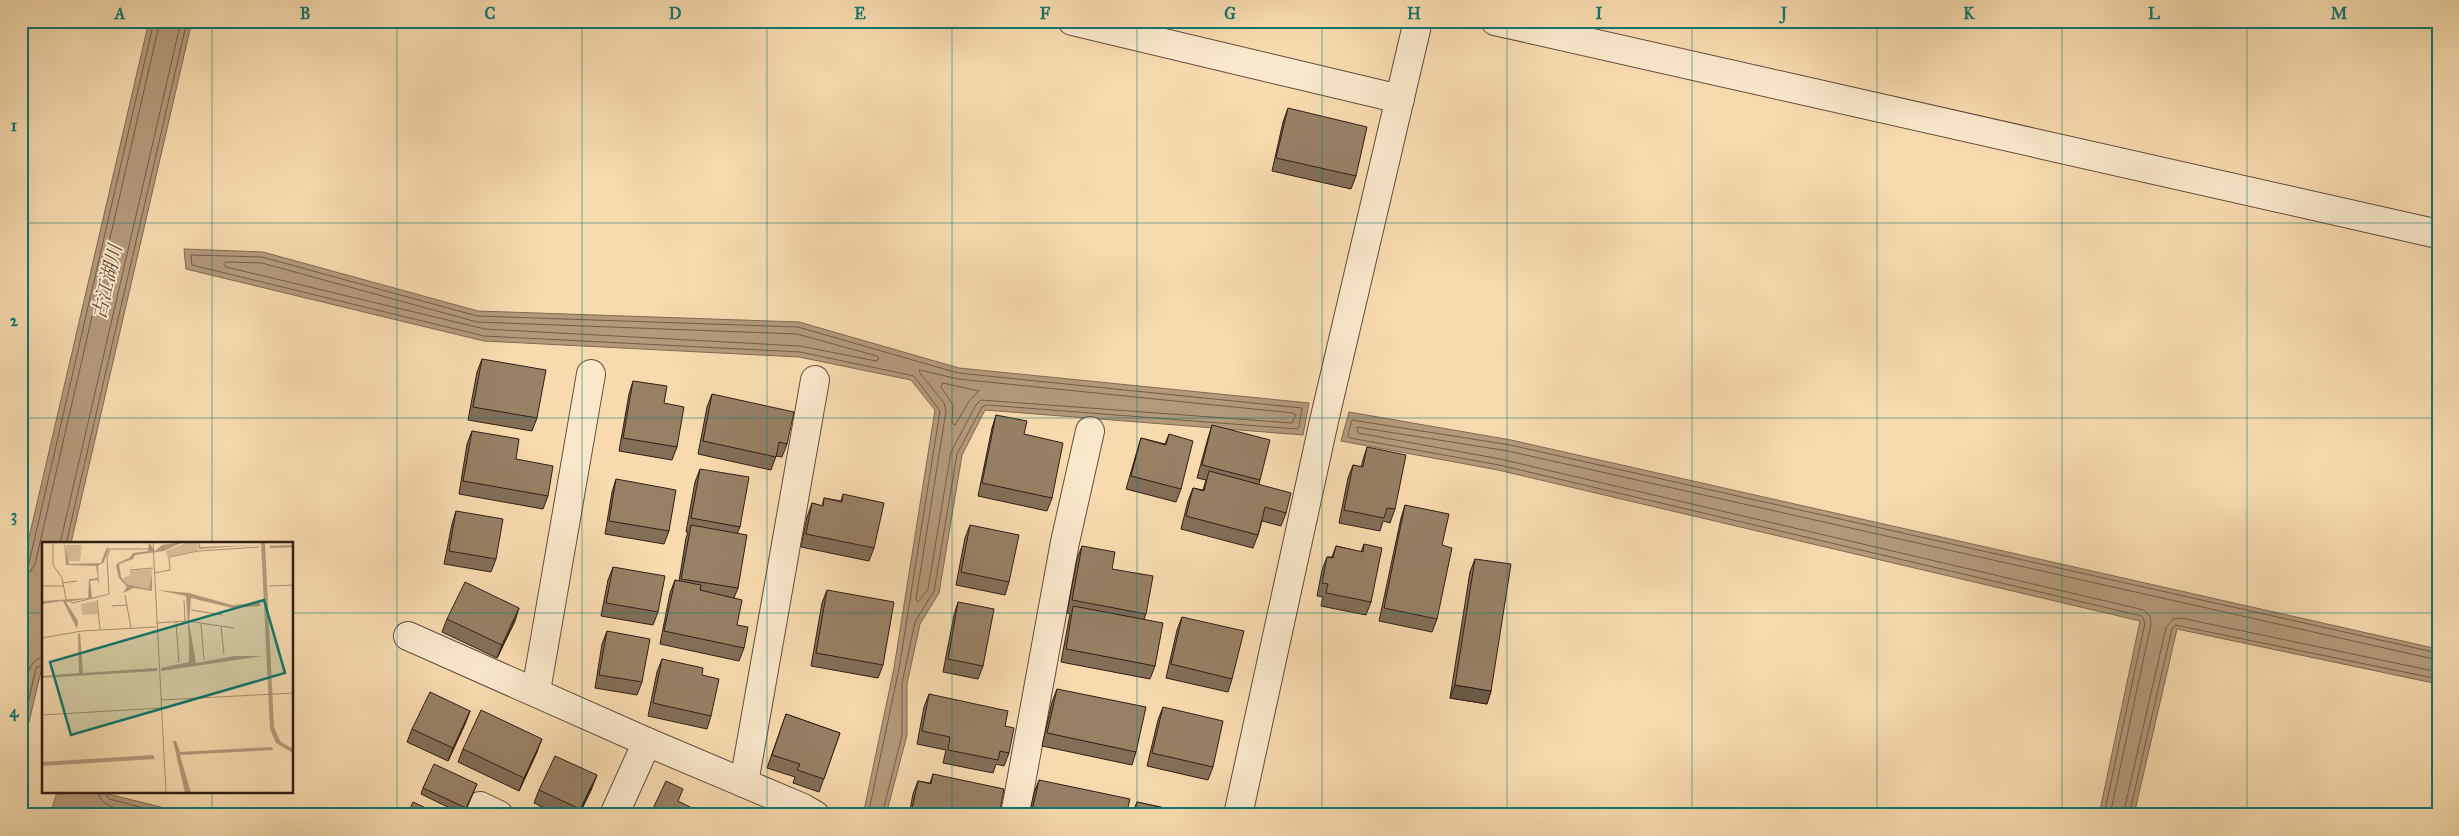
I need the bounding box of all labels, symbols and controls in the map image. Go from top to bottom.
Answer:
text: A [114,4,126,23]
text: B [300,4,310,23]
text: C [485,4,496,23]
text: D [669,4,682,23]
text: E [854,4,866,23]
text: F [1040,4,1051,23]
text: G [1224,4,1236,23]
text: H [1407,4,1421,23]
text: I [1596,4,1603,23]
text: J [1779,4,1788,24]
text: K [1963,4,1975,23]
text: L [2148,4,2160,23]
text: M [2331,4,2348,23]
text: 1 [11,116,18,135]
water label: 古江湖川 [87,240,127,322]
text: 2 [10,311,19,330]
text: 3 [11,506,17,526]
inset map [42,542,294,794]
text: 4 [10,702,20,722]

